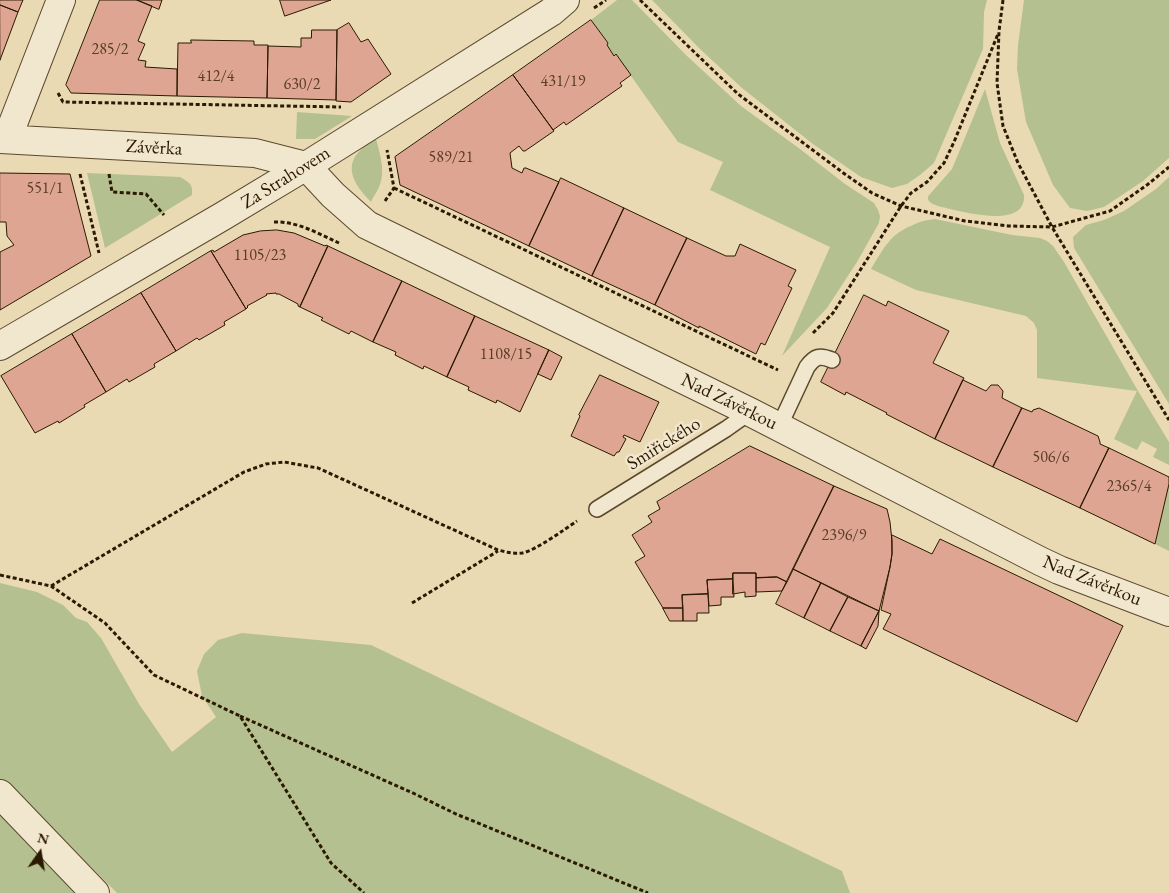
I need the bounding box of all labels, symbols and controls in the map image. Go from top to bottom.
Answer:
house number: 285/2 [91,40,129,60]
house number: 412/4 [197,67,235,87]
house number: 431/19 [541,72,585,92]
house number: 630/2 [283,75,321,95]
street label: Závěrka [125,135,183,161]
street label: Za Strahovem [237,142,335,214]
house number: 589/21 [429,148,473,168]
house number: 551/1 [26,179,64,199]
house number: 1105/23 [234,246,286,266]
house number: 1108/15 [480,345,532,365]
street label: Nad Závěrkou [677,369,781,435]
street label: Smiřického [623,412,705,476]
house number: 506/6 [1032,448,1070,468]
house number: 2365/4 [1107,477,1151,497]
house number: 2396/9 [822,526,866,546]
street label: Nad Závěrkou [1039,551,1145,611]
north arrow [15,828,65,878]
text: N [36,828,51,848]

